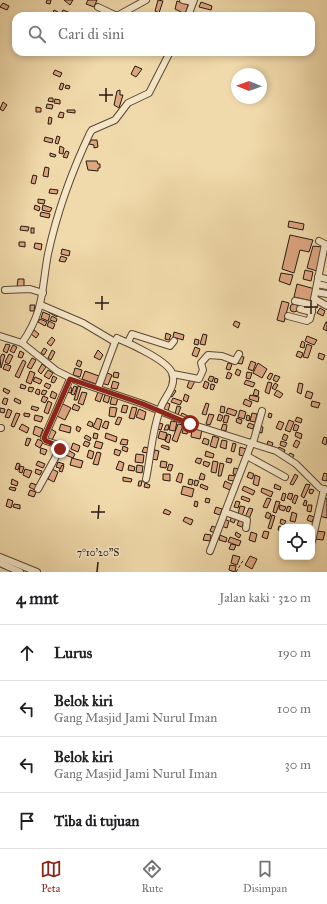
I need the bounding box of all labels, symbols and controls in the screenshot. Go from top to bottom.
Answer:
search box [12,12,315,56]
icon: search [26,23,48,45]
text: Cari di sini [58,25,124,43]
north arrow [231,68,267,104]
route start [181,415,199,433]
route end [51,440,69,458]
map controls [279,524,315,560]
button: locate [279,524,315,560]
text: 7°10'20"S [77,547,119,559]
text: 4 mnt [16,588,59,609]
text: Jalan kaki · 320 m [219,590,311,606]
icon: ahead [16,642,38,664]
text: Lurus [54,644,92,662]
text: 190 m [278,645,311,661]
text: Belok kiri [54,692,113,710]
icon: left [16,698,38,720]
text: 100 m [277,701,311,717]
text: Gang Masjid Jami Nurul Iman [54,710,217,726]
text: Belok kiri [54,748,113,766]
icon: left [16,754,38,776]
text: 30 m [285,757,311,773]
text: Gang Masjid Jami Nurul Iman [54,766,217,782]
icon: arrive [16,810,38,832]
text: Tiba di tujuan [54,812,139,830]
tab: Peta [40,858,62,895]
tab: Rute [141,858,163,895]
tab: Disimpan [243,858,287,895]

